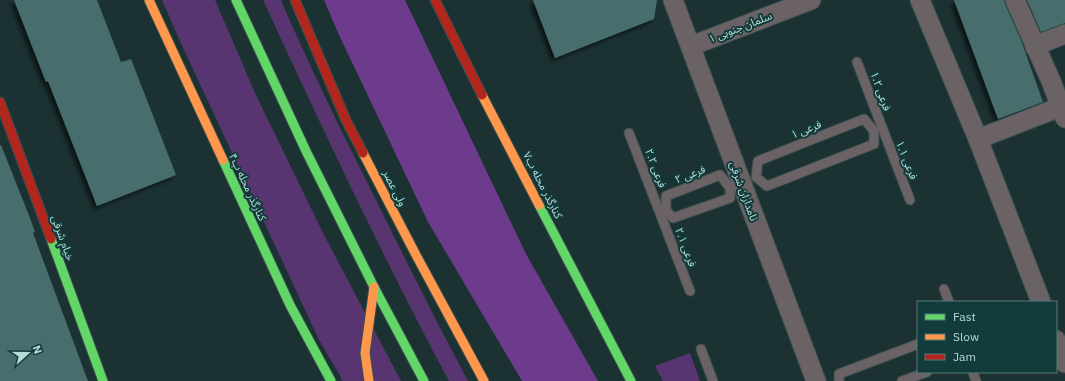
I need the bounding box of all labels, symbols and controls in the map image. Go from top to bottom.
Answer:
street label: سلمان جنوبی ۱ [706,8,774,46]
street label: فرعی ۱.۲ [867,69,895,113]
street label: فرعی ۱ [789,117,823,141]
street label: فرعی ۱.۱ [893,138,921,182]
street label: فرعی ۲.۲ [642,146,670,190]
street label: کنارگذر محله ب۷ [520,149,566,221]
street label: کنارگذر محله ب۴ [226,151,270,224]
street label: نامداران شرقی [727,159,761,223]
street label: فرعی ۲ [673,162,707,186]
street label: ولی عصر [380,167,410,209]
street label: خیام شرقی [47,213,78,263]
street label: فرعی ۲.۱ [672,225,700,269]
legend [917,301,1057,373]
text: Fast [953,309,976,324]
text: Slow [953,329,979,344]
north arrow [8,333,48,373]
text: N [29,343,45,356]
text: Jam [953,349,976,364]

